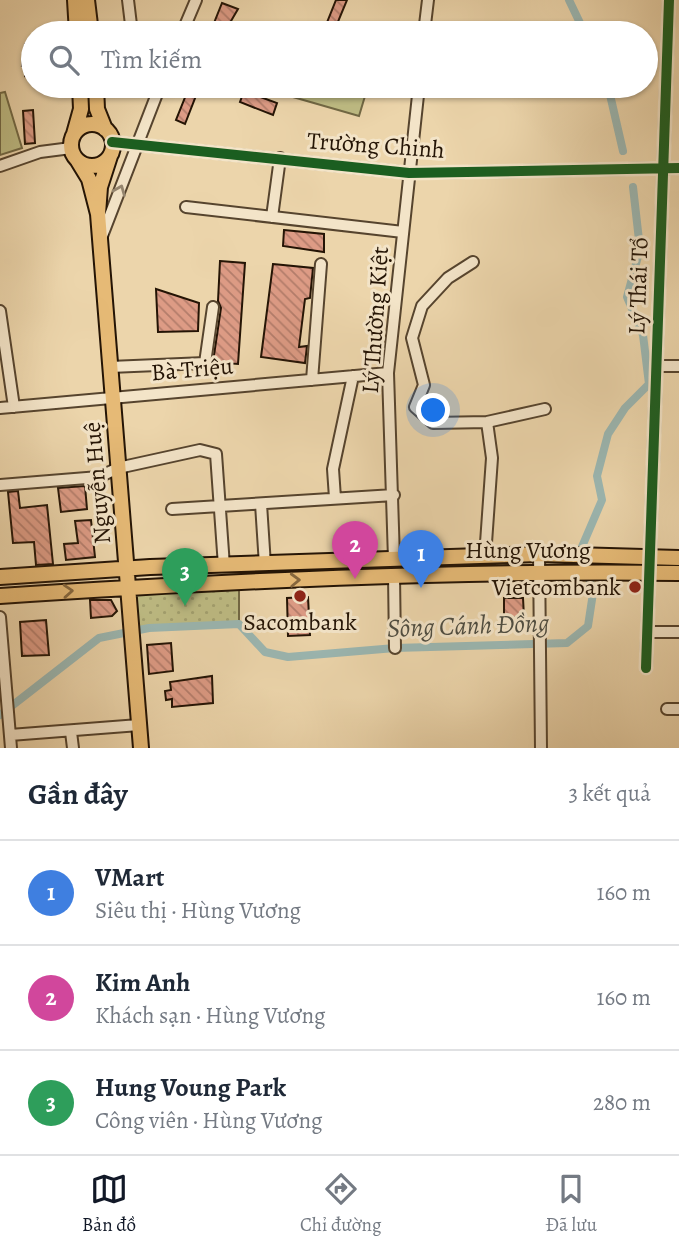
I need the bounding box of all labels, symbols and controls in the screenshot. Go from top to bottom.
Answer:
search box [21,21,658,98]
icon: search [45,41,83,79]
text: Tìm kiếm [101,42,202,77]
street label: Trường Chinh [306,124,446,166]
one-way arrow [112,185,126,197]
street label: Lý Thái Tổ [620,237,656,335]
street label: Lý Thường Kiệt [354,245,396,395]
street label: Bà Triệu [150,349,234,389]
your location [416,393,450,427]
street label: Nguyễn Huệ [76,421,118,545]
pin: 2 [332,521,378,579]
pin: 1 [398,530,444,588]
street label: Hùng Vương [465,534,591,566]
pin: 3 [162,548,208,606]
place label: Vietcombank [491,571,621,603]
one-way arrow [290,572,301,587]
marker: Vietcombank [627,579,643,595]
one-way arrow [63,584,74,599]
marker: Sacombank [292,588,308,604]
water label: Sông Cánh Đồng [386,605,550,646]
place label: Sacombank [243,606,357,638]
text: Gần đây [28,774,128,814]
text: 3 kết quả [568,778,651,809]
text: VMart [95,860,164,895]
text: 1 [47,877,55,908]
text: 160 m [597,877,651,908]
text: Siêu thị · Hùng Vương [95,895,301,926]
text: Kim Anh [95,965,190,1000]
text: 2 [45,982,57,1013]
text: 160 m [597,982,651,1013]
text: Khách sạn · Hùng Vương [95,1000,326,1031]
text: Hung Voung Park [95,1070,286,1105]
text: 3 [46,1087,56,1118]
text: 280 m [593,1087,651,1118]
text: Công viên · Hùng Vương [95,1105,323,1136]
tab: Bản đồ [82,1170,136,1238]
tab: Chỉ đường [300,1170,382,1238]
tab: Đã lưu [545,1170,597,1238]

